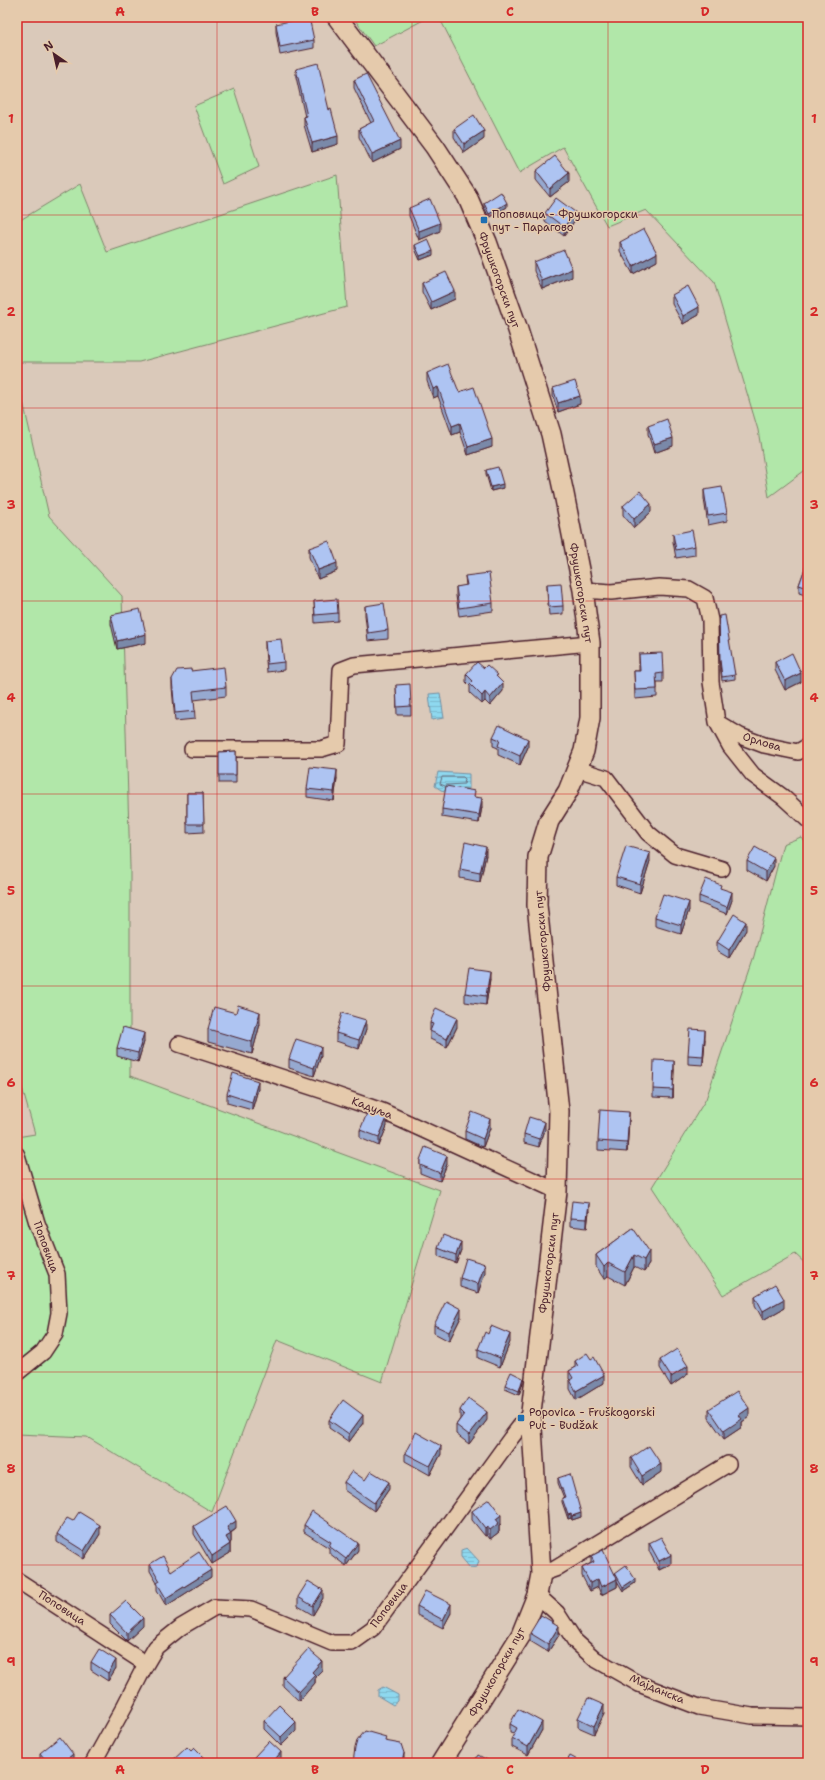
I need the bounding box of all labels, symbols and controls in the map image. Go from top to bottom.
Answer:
text: A [115,3,125,20]
text: B [311,3,319,20]
text: C [506,3,514,20]
text: D [700,3,710,20]
north arrow [34,34,74,74]
text: N [41,37,57,55]
text: 1 [8,110,14,127]
text: 1 [811,110,817,127]
place label: Поповица - Фрушкогорски пут - Парагово [492,207,638,235]
marker: Поповица - Фрушкогорски пут - Парагово [479,215,489,225]
street label: Фрушкогорски пут [475,230,524,331]
text: 2 [6,303,16,320]
text: 2 [809,303,819,320]
text: 3 [6,496,16,513]
text: 3 [809,496,819,513]
street label: Фрушкогорски пут [566,542,596,645]
text: 4 [6,689,16,706]
text: 4 [809,689,819,706]
street label: Орлова [741,729,783,755]
text: 5 [7,882,15,899]
text: 5 [810,882,818,899]
street label: Фрушкогорски пут [531,889,555,992]
text: 6 [6,1074,16,1091]
text: 6 [809,1074,819,1091]
street label: Кадуља [349,1093,395,1123]
street label: Фрушкогорски пут [535,1211,563,1314]
street label: Поповица [30,1219,62,1275]
text: 7 [6,1267,16,1284]
text: 7 [809,1267,819,1284]
place label: Popovica - Fruškogorski Put - Budžak [529,1405,655,1433]
marker: Popovica - Fruškogorski Put - Budžak [516,1413,526,1423]
text: 8 [6,1460,16,1477]
text: 8 [809,1460,819,1477]
street label: Поповица [367,1579,411,1631]
street label: Поповица [36,1587,89,1629]
street label: Фрушкогорски пут [465,1624,529,1720]
text: 9 [6,1653,16,1670]
text: 9 [809,1653,819,1670]
street label: Мајданска [627,1671,687,1707]
text: A [115,1761,125,1778]
text: B [311,1761,319,1778]
text: C [506,1761,514,1778]
text: D [700,1761,710,1778]

